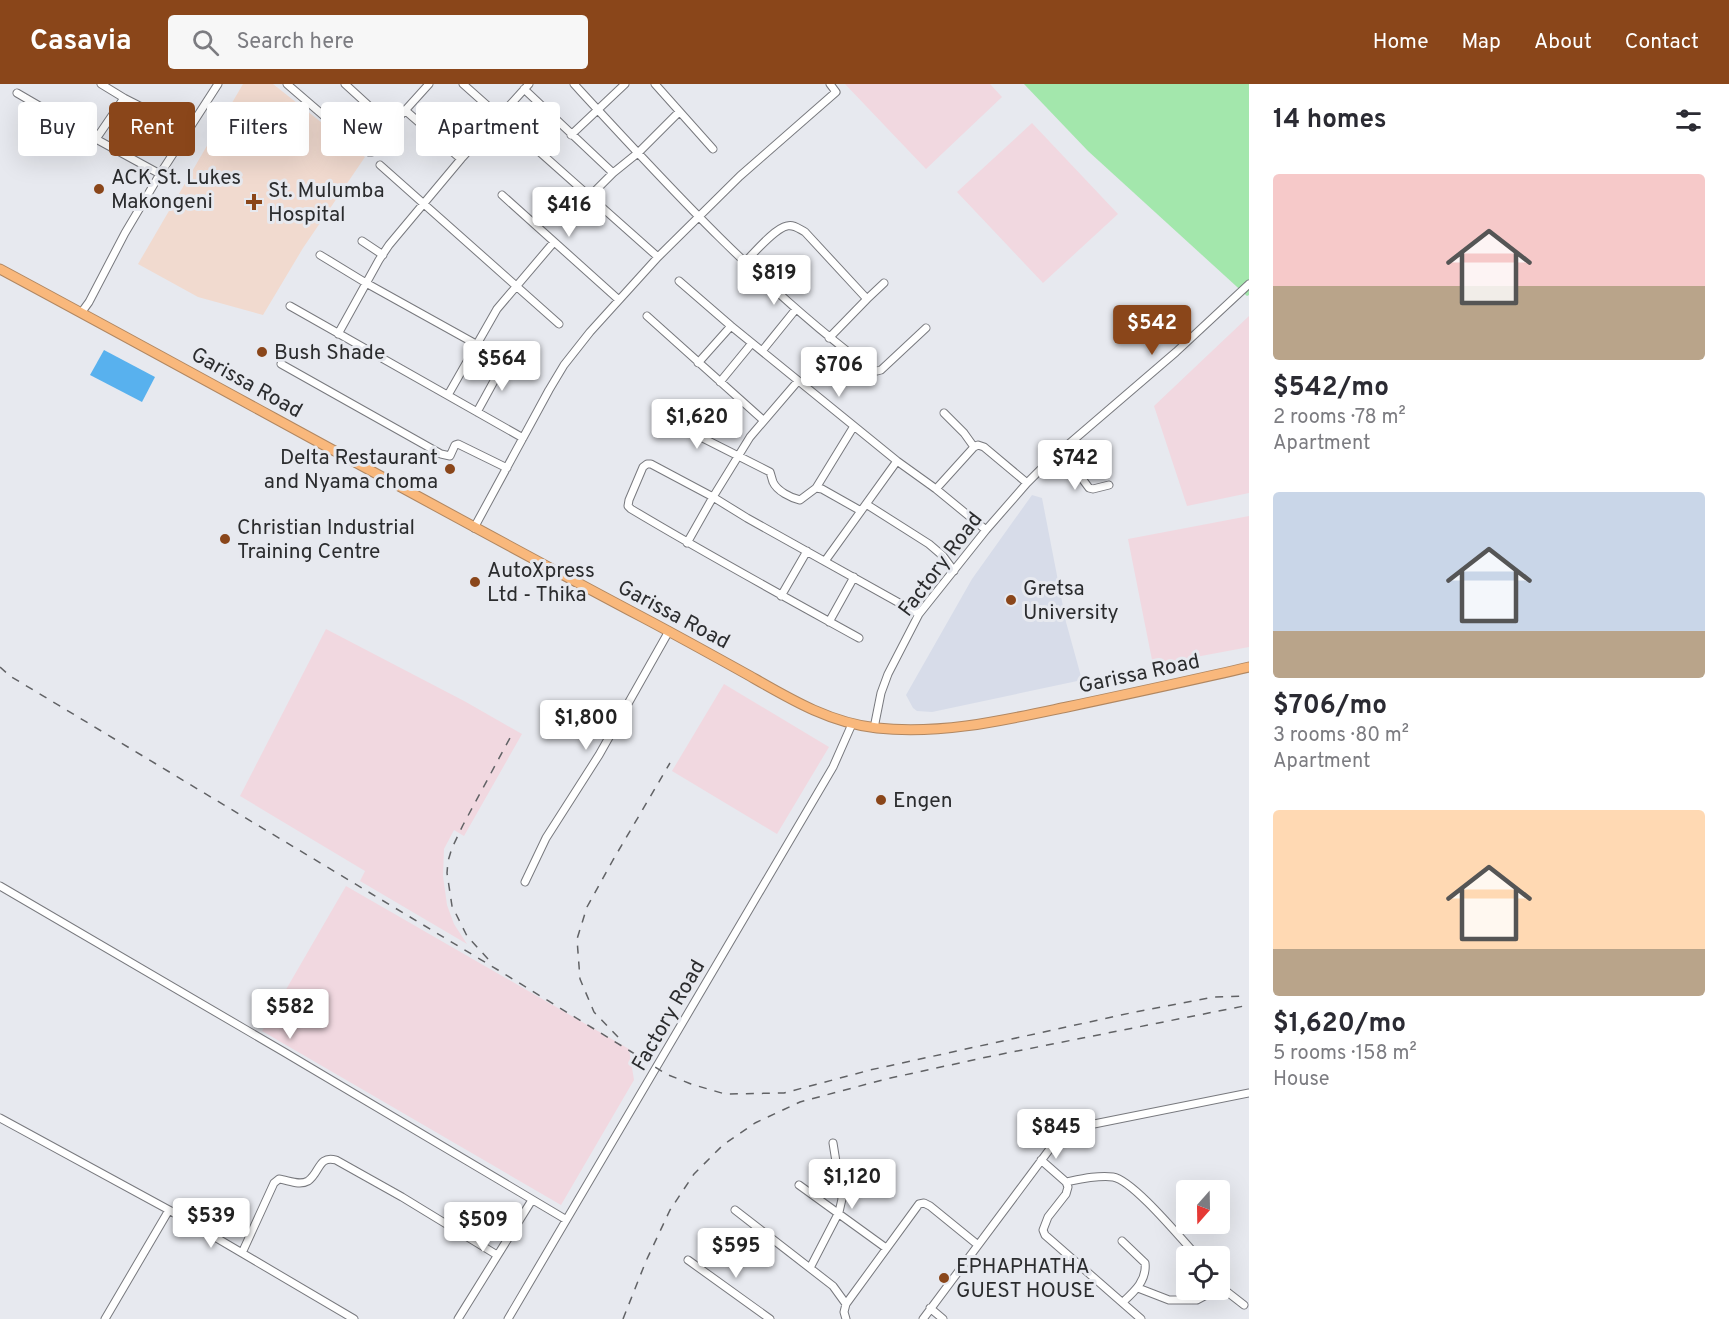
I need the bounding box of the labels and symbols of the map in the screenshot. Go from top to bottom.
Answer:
place label: ACK St. Lukes Makongeni [111,165,241,216]
place label: St. Mulumba Hospital [268,178,385,229]
marker: ACK St. Lukes Makongeni [92,182,106,196]
pin: $416 [533,187,605,238]
marker: St. Mulumba Hospital [245,193,263,211]
pin: $819 [738,255,810,306]
pin: $542 [1116,305,1188,356]
place label: Bush Shade [274,340,385,367]
pin: $564 [466,341,538,392]
street label: Garissa Road [186,342,307,425]
marker: Bush Shade [255,345,269,359]
pin: $706 [803,347,875,398]
pin: $1,620 [648,399,746,450]
pin: $742 [1039,440,1111,491]
place label: Delta Restaurant and Nyama choma [264,445,438,496]
marker: Delta Restaurant and Nyama choma [443,462,457,476]
street label: Factory Road [893,507,989,623]
place label: Christian Industrial Training Centre [237,515,415,566]
marker: Christian Industrial Training Centre [218,532,232,546]
place label: AutoXpress Ltd - Thika [487,558,595,609]
street label: Garissa Road [613,574,734,656]
marker: AutoXpress Ltd - Thika [468,575,482,589]
place label: Gretsa University [1023,576,1119,627]
marker: Gretsa University [1004,593,1018,607]
street label: Garissa Road [1076,648,1202,700]
pin: $1,800 [537,700,635,751]
place label: Engen [893,788,953,815]
marker: Engen [874,793,888,807]
street label: Factory Road [627,955,712,1076]
pin: $582 [254,989,326,1040]
pin: $845 [1020,1109,1092,1160]
pin: $1,120 [803,1159,901,1210]
north arrow [1176,1180,1230,1234]
pin: $539 [175,1198,247,1249]
pin: $509 [447,1202,519,1253]
pin: $595 [700,1228,772,1279]
place label: EPHAPHATHA GUEST HOUSE [956,1254,1095,1305]
marker: EPHAPHATHA GUEST HOUSE [937,1271,951,1285]

